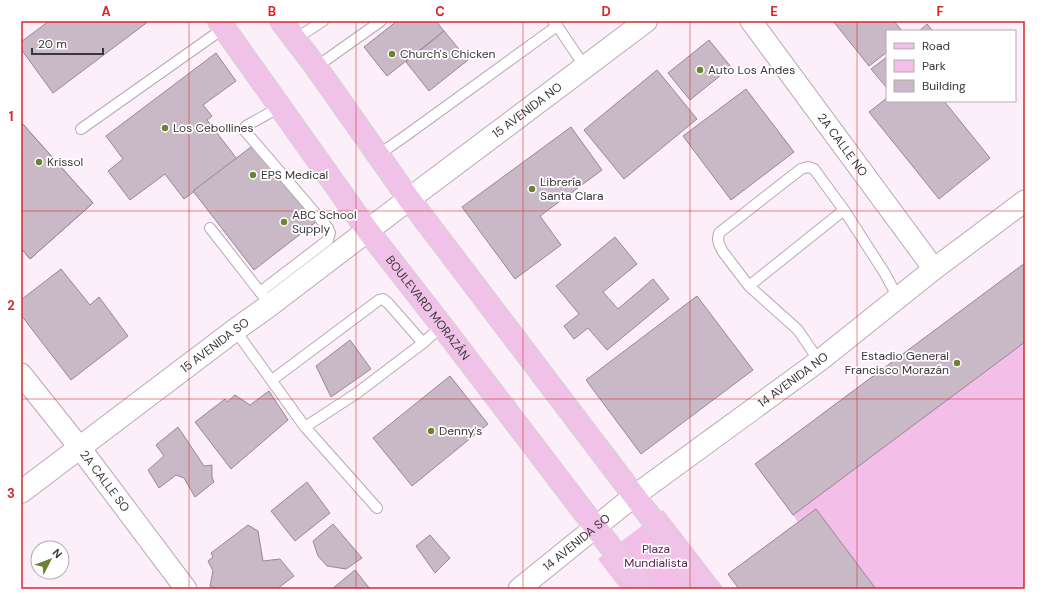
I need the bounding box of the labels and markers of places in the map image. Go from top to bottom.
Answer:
place label: Church's Chicken [400,46,496,62]
marker: Church's Chicken [387,49,397,59]
place label: Auto Los Andes [708,62,795,78]
marker: Auto Los Andes [695,65,705,75]
place label: Los Cebollines [173,120,253,136]
marker: Los Cebollines [160,123,170,133]
place label: Krissol [47,154,83,170]
marker: Krissol [34,157,44,167]
place label: EPS Medical [261,167,328,183]
marker: EPS Medical [248,170,258,180]
place label: Librería Santa Clara [540,174,604,204]
marker: Librería Santa Clara [527,184,537,194]
place label: ABC School Supply [292,207,357,237]
marker: ABC School Supply [279,217,289,227]
place label: Estadio General Francisco Morazán [845,348,949,378]
marker: Estadio General Francisco Morazán [952,358,962,368]
place label: Denny's [439,423,482,439]
marker: Denny's [426,426,436,436]

